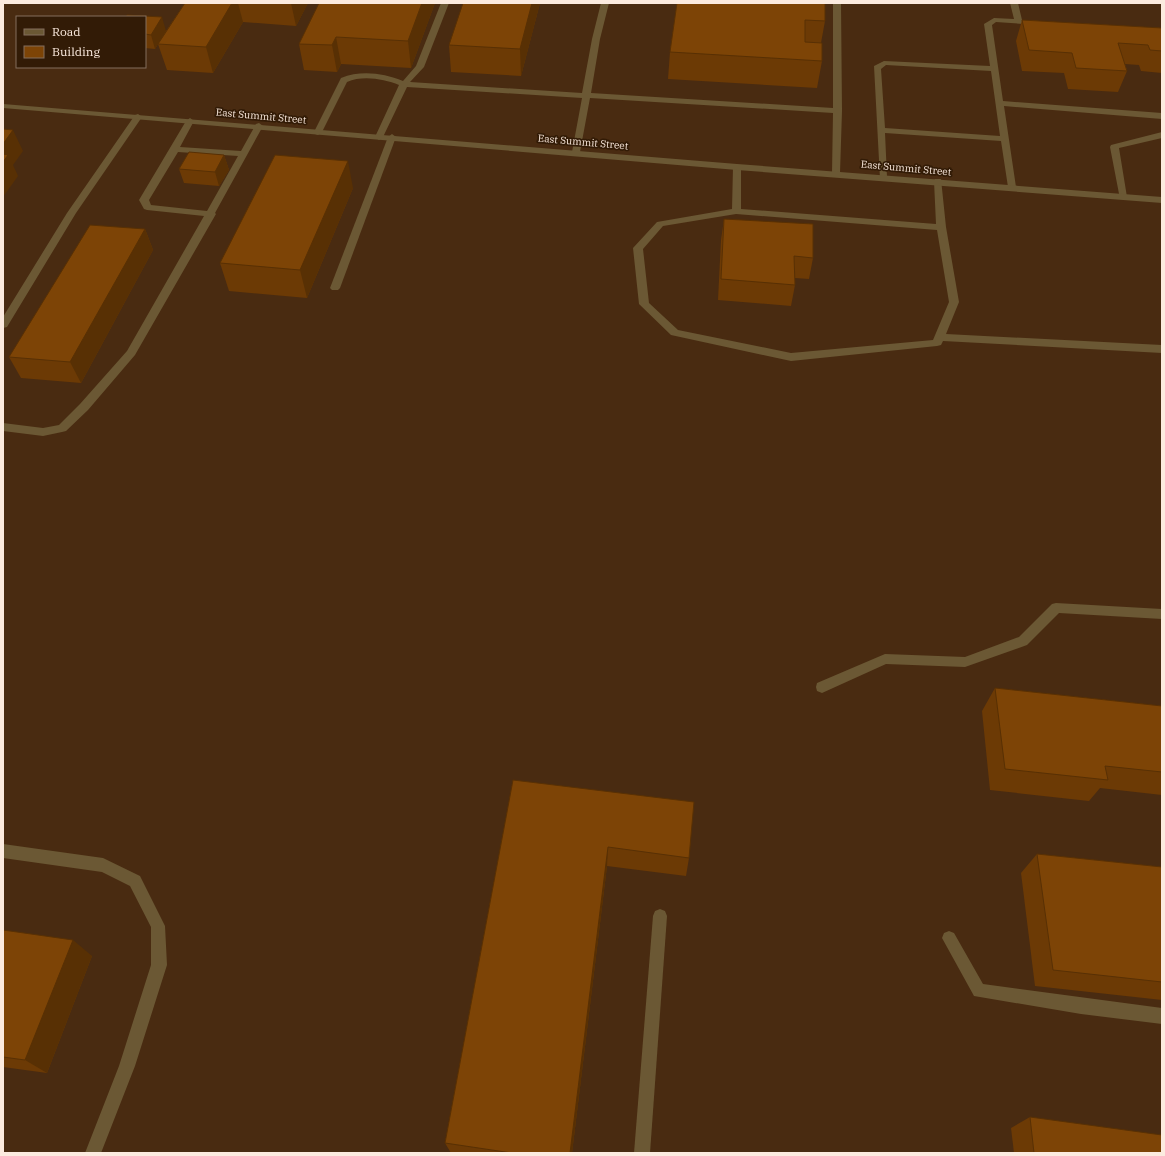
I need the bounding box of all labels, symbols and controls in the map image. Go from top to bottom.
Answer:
legend [16,16,146,68]
text: Road [52,24,81,39]
text: Building [52,44,100,59]
street label: East Summit Street [215,106,307,126]
street label: East Summit Street [537,132,629,152]
street label: East Summit Street [860,158,952,178]

